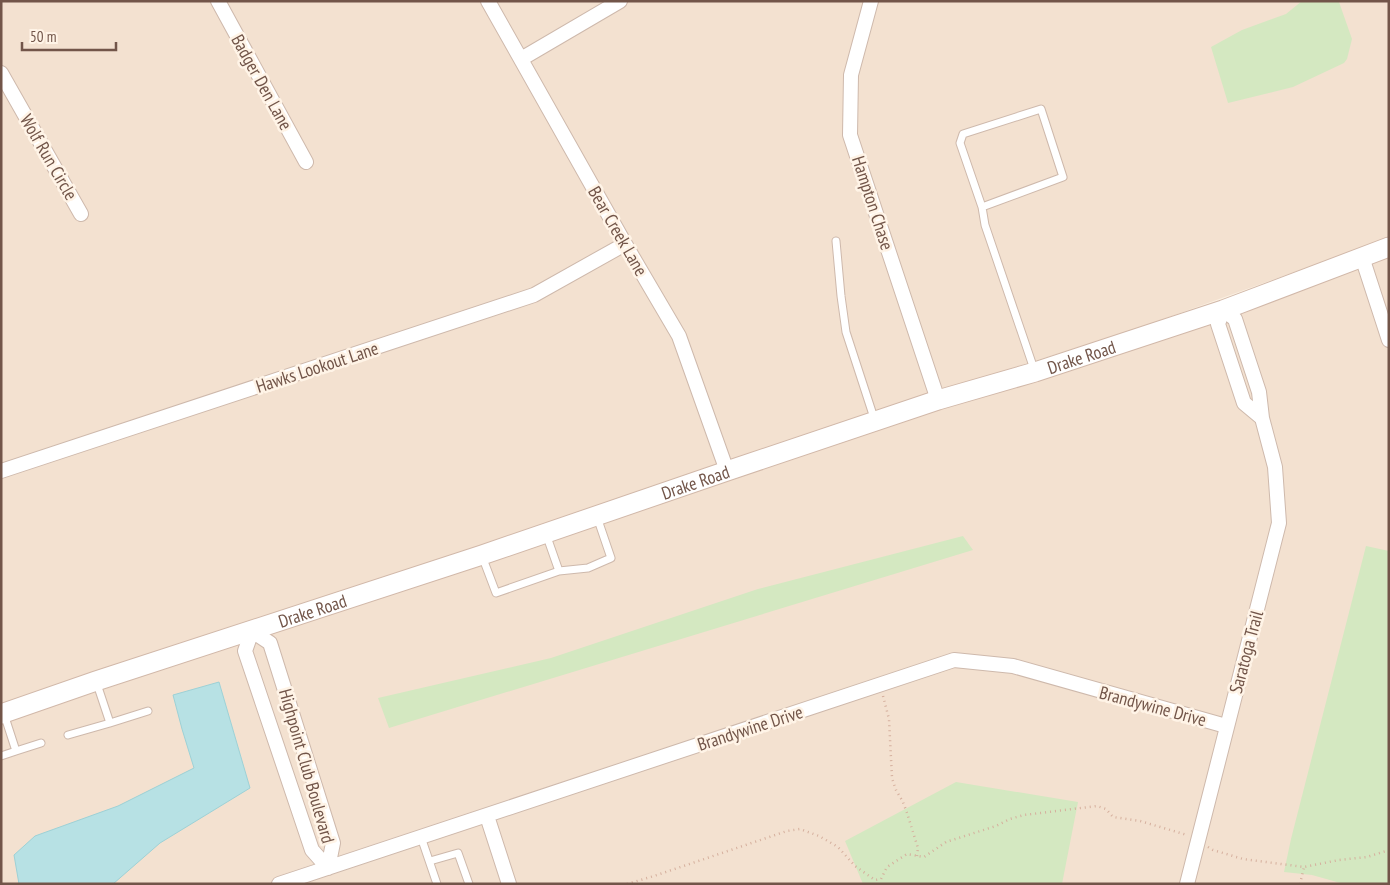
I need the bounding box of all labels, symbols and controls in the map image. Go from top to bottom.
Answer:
scale bar [22,20,116,52]
text: 50 m [30,27,56,46]
street label: Badger Den Lane [226,30,298,134]
street label: Wolf Run Circle [15,110,83,204]
street label: Hampton Chase [847,153,899,253]
street label: Bear Creek Lane [583,182,653,280]
street label: Drake Road [1044,335,1118,379]
street label: Hawks Lookout Lane [253,336,381,398]
street label: Drake Road [658,460,732,504]
street label: Drake Road [275,589,349,632]
street label: Saratoga Trail [1224,607,1268,696]
street label: Brandywine Drive [1097,681,1209,731]
street label: Highpoint Club Boulevard [274,686,340,846]
street label: Brandywine Drive [694,700,806,756]

